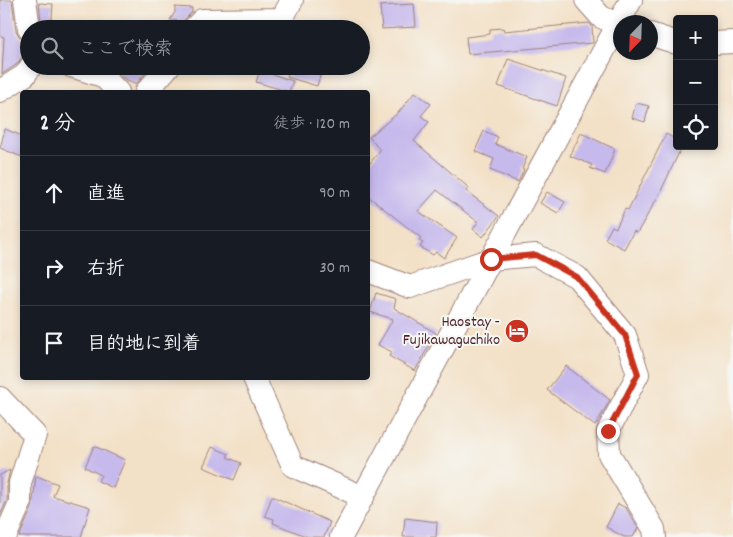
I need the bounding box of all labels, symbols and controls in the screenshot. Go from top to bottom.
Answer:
north arrow [613,15,658,60]
map controls [673,15,718,150]
button: + [673,15,718,60]
search box [20,20,370,75]
icon: search [38,34,66,62]
text: ここで検索 [78,37,173,64]
button: − [673,60,718,105]
button: locate [673,105,718,150]
text: 2 分 [40,110,75,140]
text: 徒歩 · 120 m [273,113,350,136]
icon: ahead [40,179,68,207]
text: 直進 [87,182,125,209]
text: 90 m [319,182,350,205]
route start [480,248,503,271]
icon: right [40,254,68,282]
text: 右折 [87,257,125,284]
text: 30 m [320,257,350,280]
place label: Haostay - Fujikawaguchiko [403,311,500,352]
hotel icon: Haostay - Fujikawaguchiko [504,318,530,344]
icon: arrive [40,329,68,357]
text: 目的地に到着 [87,332,201,359]
route end [597,420,620,443]

